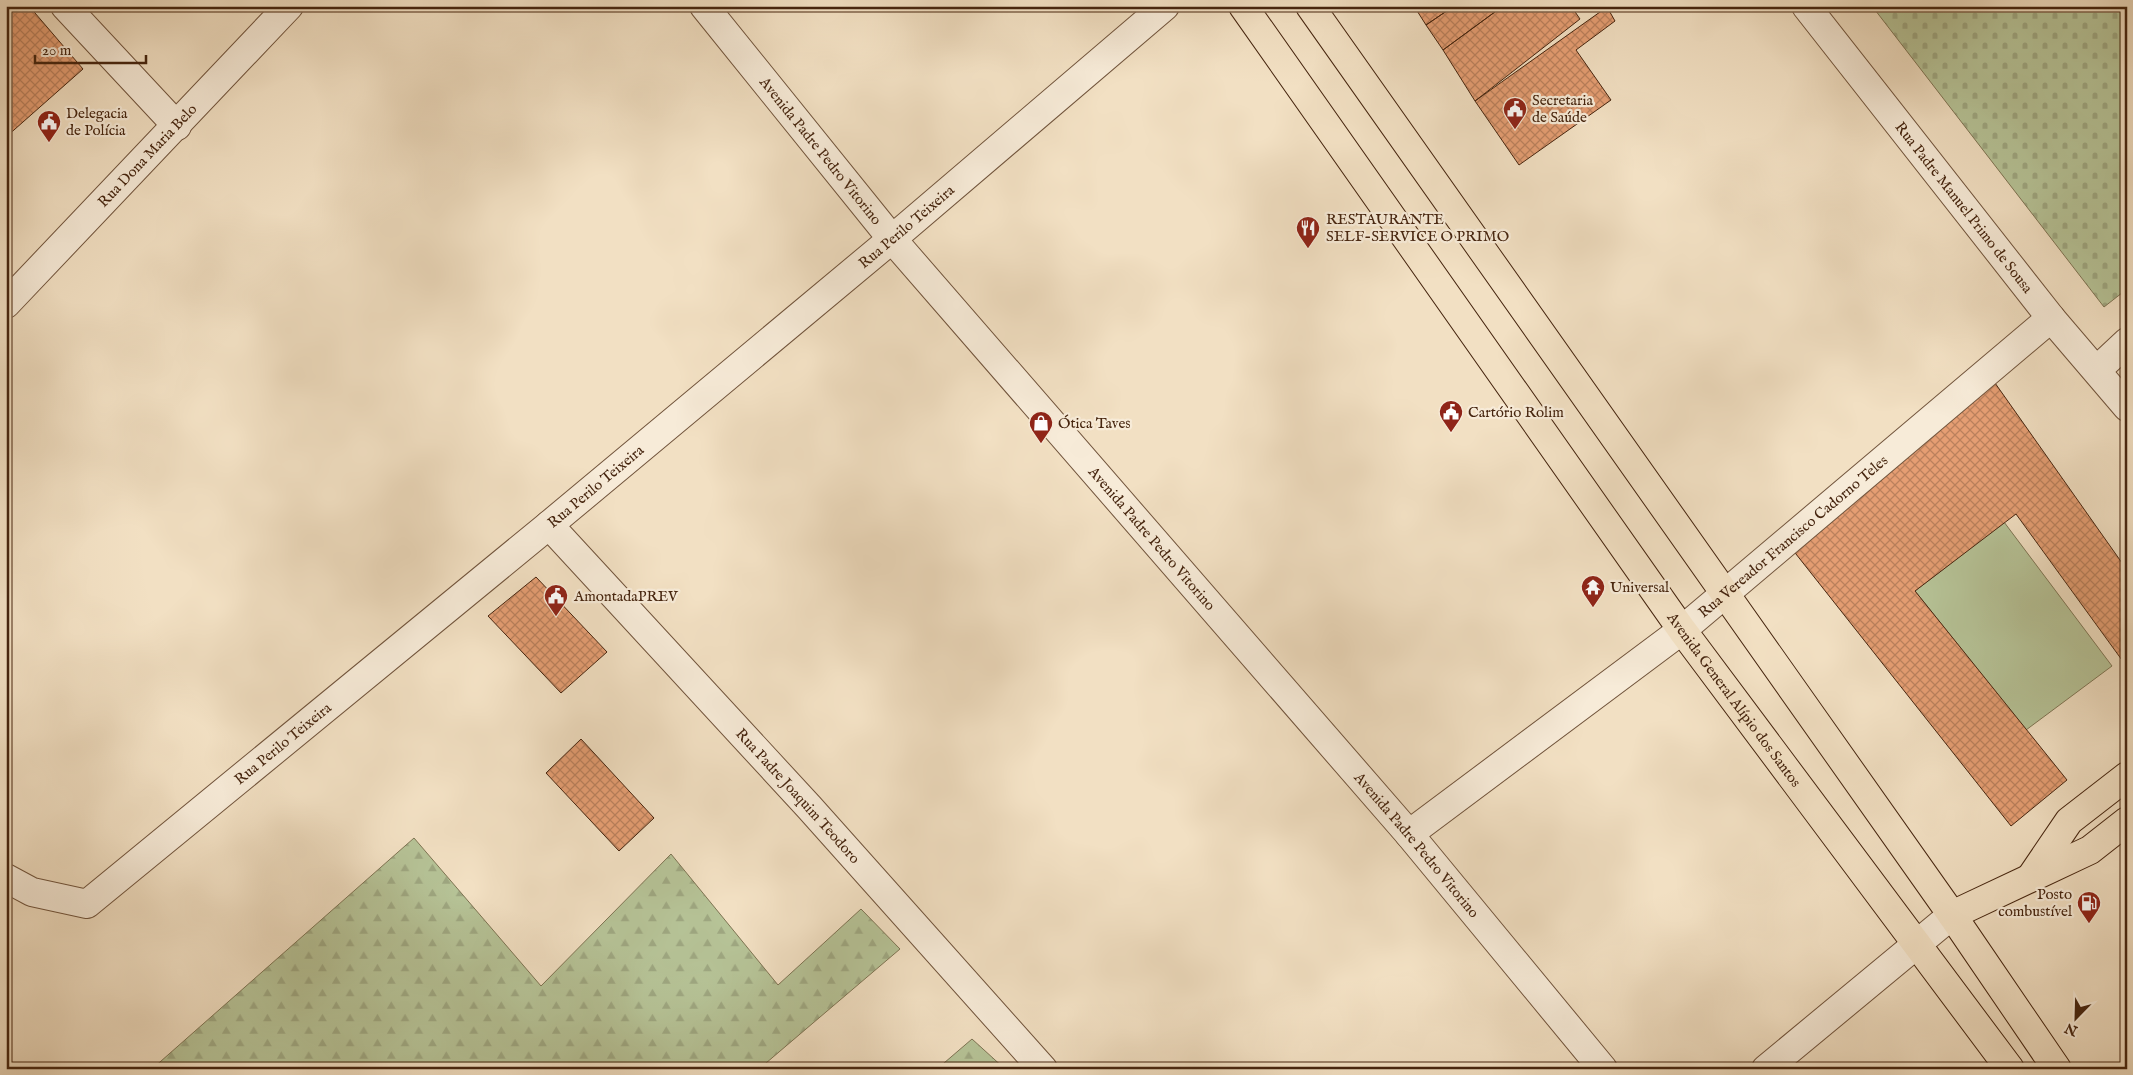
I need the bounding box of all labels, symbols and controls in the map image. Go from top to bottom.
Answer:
scale bar [35,32,146,64]
text: 20 m [42,41,72,60]
street label: Avenida Padre Pedro Vitorino [754,72,886,229]
place label: Secretaria de Saúde [1532,91,1594,127]
public building icon: Secretaria de Saúde [1502,96,1528,130]
street label: Rua Dona Maria Belo [94,100,201,211]
place label: Delegacia de Polícia [66,104,128,140]
public building icon: Delegacia de Polícia [36,109,62,143]
street label: Rua Padre Manuel Primo de Sousa [1891,118,2037,298]
street label: Rua Perilo Teixeira [855,181,959,273]
place label: RESTAURANTE SELF-SERVICE O PRIMO [1326,210,1509,246]
restaurant icon: RESTAURANTE SELF-SERVICE O PRIMO [1295,215,1321,249]
public building icon: Cartório Rolim [1438,399,1464,433]
place label: Cartório Rolim [1468,403,1564,422]
shop icon: Ótica Taves [1028,410,1054,444]
place label: Ótica Taves [1058,414,1131,433]
street label: Rua Perilo Teixeira [544,441,648,532]
street label: Rua Vereador Francisco Cadorno Teles [1695,451,1892,622]
street label: Avenida Padre Pedro Vitorino [1083,462,1219,615]
temple icon: Universal [1580,574,1606,608]
place label: Universal [1610,578,1670,597]
public building icon: AmontadaPREV [543,583,569,617]
place label: AmontadaPREV [573,587,679,606]
street label: Avenida General Alípio dos Santos [1662,608,1805,791]
street label: Rua Perilo Teixeira [231,698,336,789]
street label: Rua Padre Joaquim Teodoro [731,725,864,868]
street label: Avenida Padre Pedro Vitorino [1349,768,1483,922]
place label: Posto combustível [1998,885,2073,921]
fuel station icon: Posto combustível [2076,890,2102,924]
north arrow [2050,992,2100,1042]
text: N [2062,1018,2081,1040]

